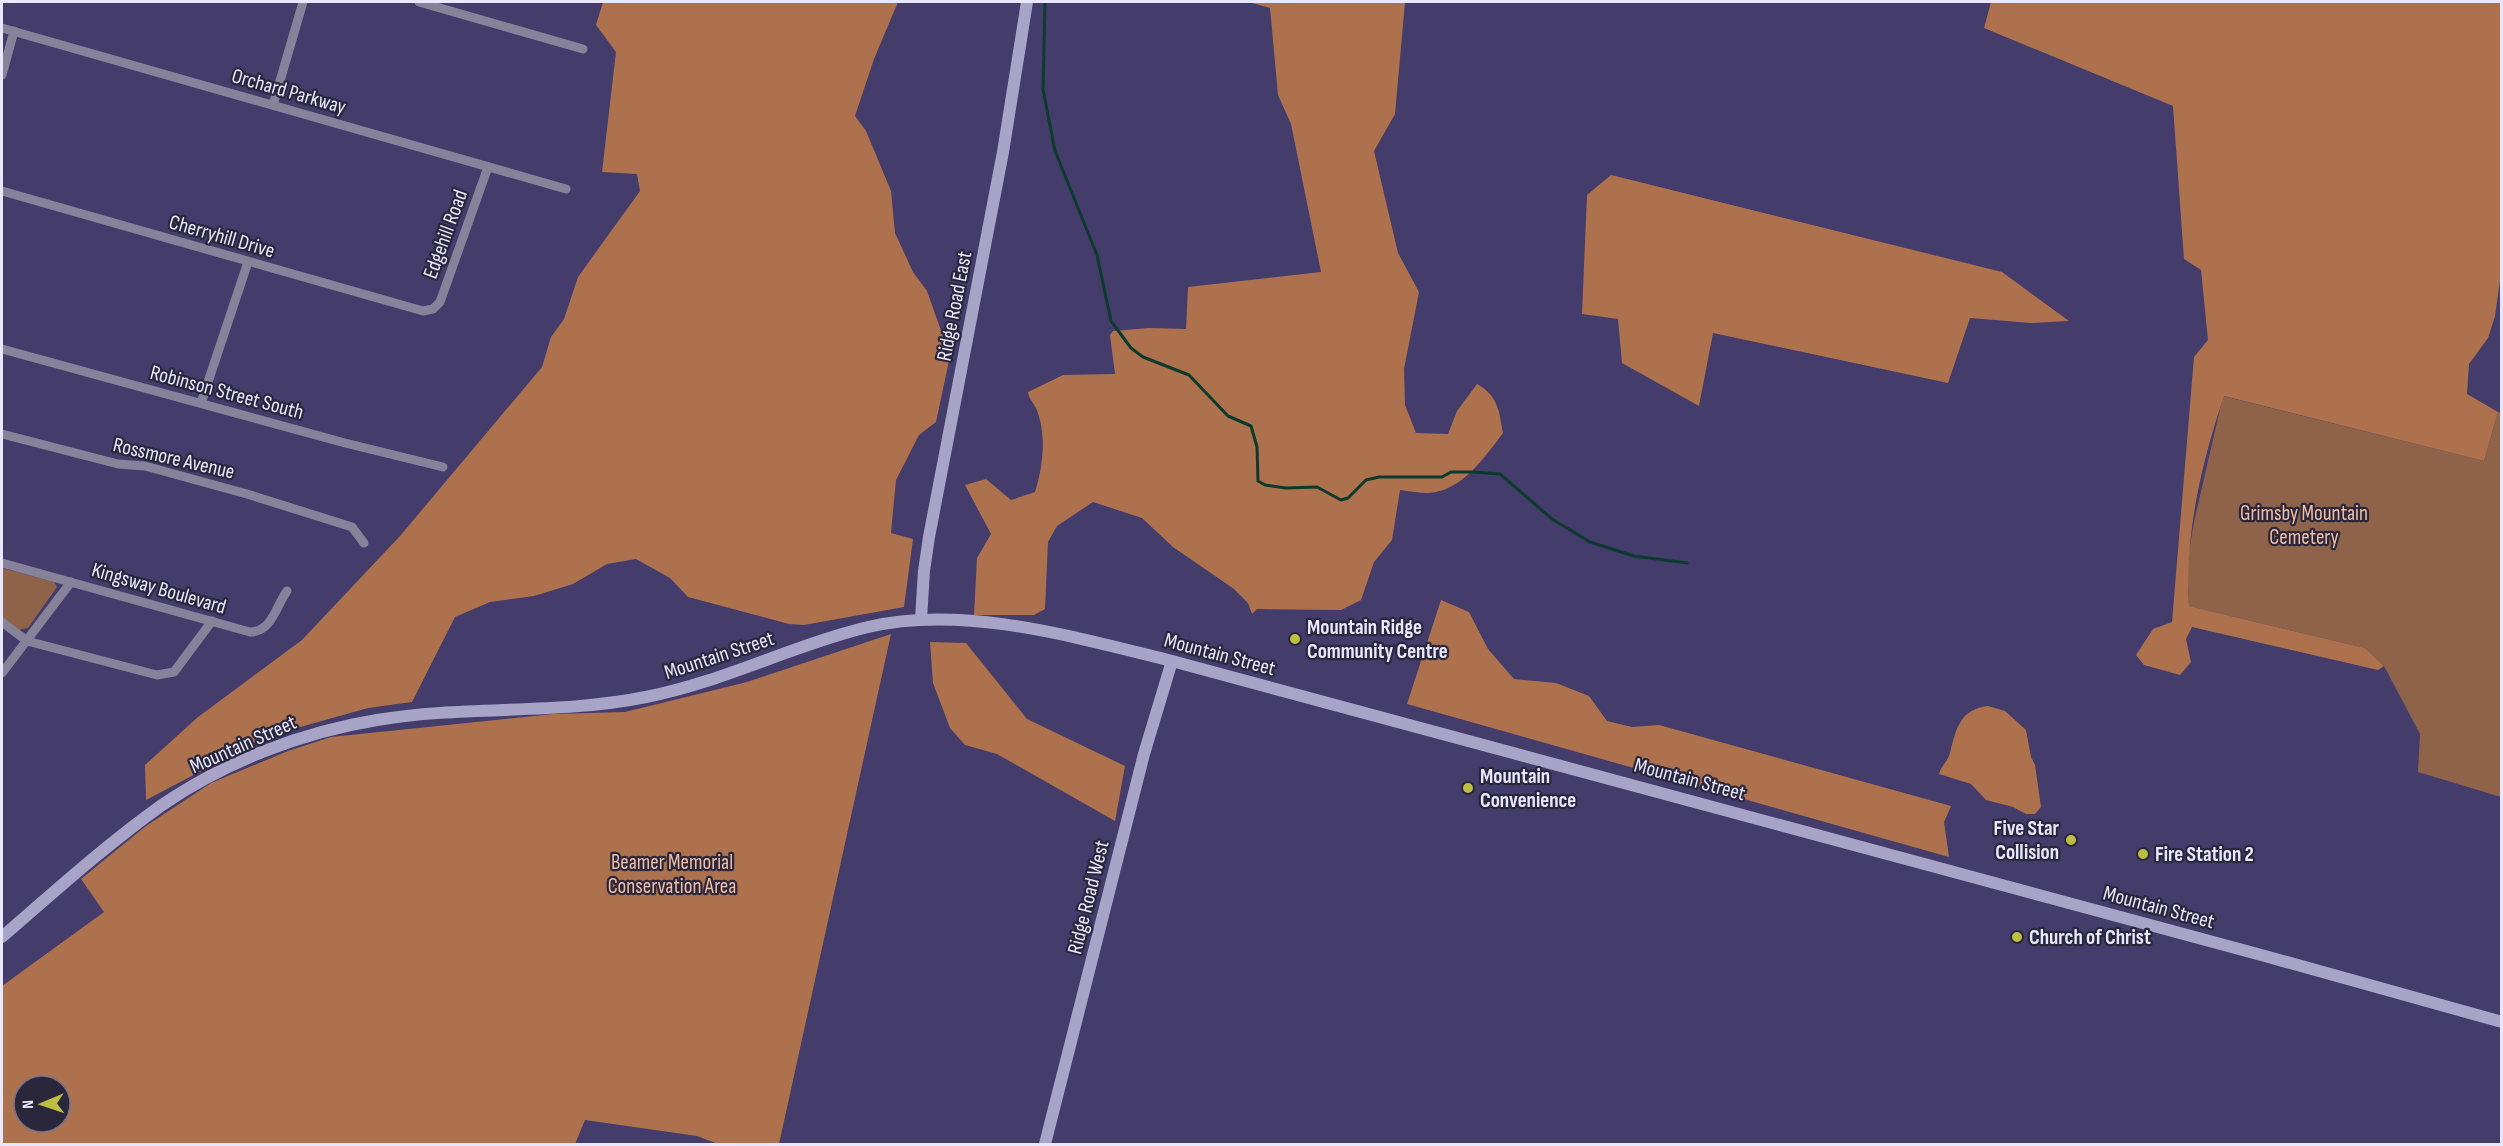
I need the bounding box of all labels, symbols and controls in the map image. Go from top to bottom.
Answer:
street label: Orchard Parkway [229,63,349,120]
street label: Edgehill Road [418,186,473,282]
street label: Cherryhill Drive [166,209,278,263]
street label: Ridge Road East [932,249,977,363]
street label: Robinson Street South [147,360,306,425]
street label: Rossmore Avenue [111,432,237,485]
park label: Grimsby Mountain Cemetery [2240,501,2368,550]
street label: Kingsway Boulevard [89,557,229,620]
place label: Mountain Ridge Community Centre [1307,615,1448,664]
street label: Mountain Street [661,626,777,685]
street label: Mountain Street [1162,628,1278,681]
marker: Mountain Ridge Community Centre [1288,632,1302,646]
street label: Mountain Street [186,710,300,779]
street label: Mountain Street [1632,753,1748,806]
place label: Mountain Convenience [1480,764,1576,813]
marker: Mountain Convenience [1461,781,1475,795]
place label: Five Star Collision [1994,816,2060,865]
marker: Five Star Collision [2064,833,2078,847]
street label: Ridge Road West [1062,838,1115,957]
place label: Fire Station 2 [2155,842,2254,867]
marker: Fire Station 2 [2136,847,2150,861]
park label: Beamer Memorial Conservation Area [608,850,736,899]
street label: Mountain Street [2101,881,2217,934]
place label: Church of Christ [2029,925,2151,950]
marker: Church of Christ [2010,930,2024,944]
north arrow [12,1074,72,1134]
text: N [19,1100,38,1109]

